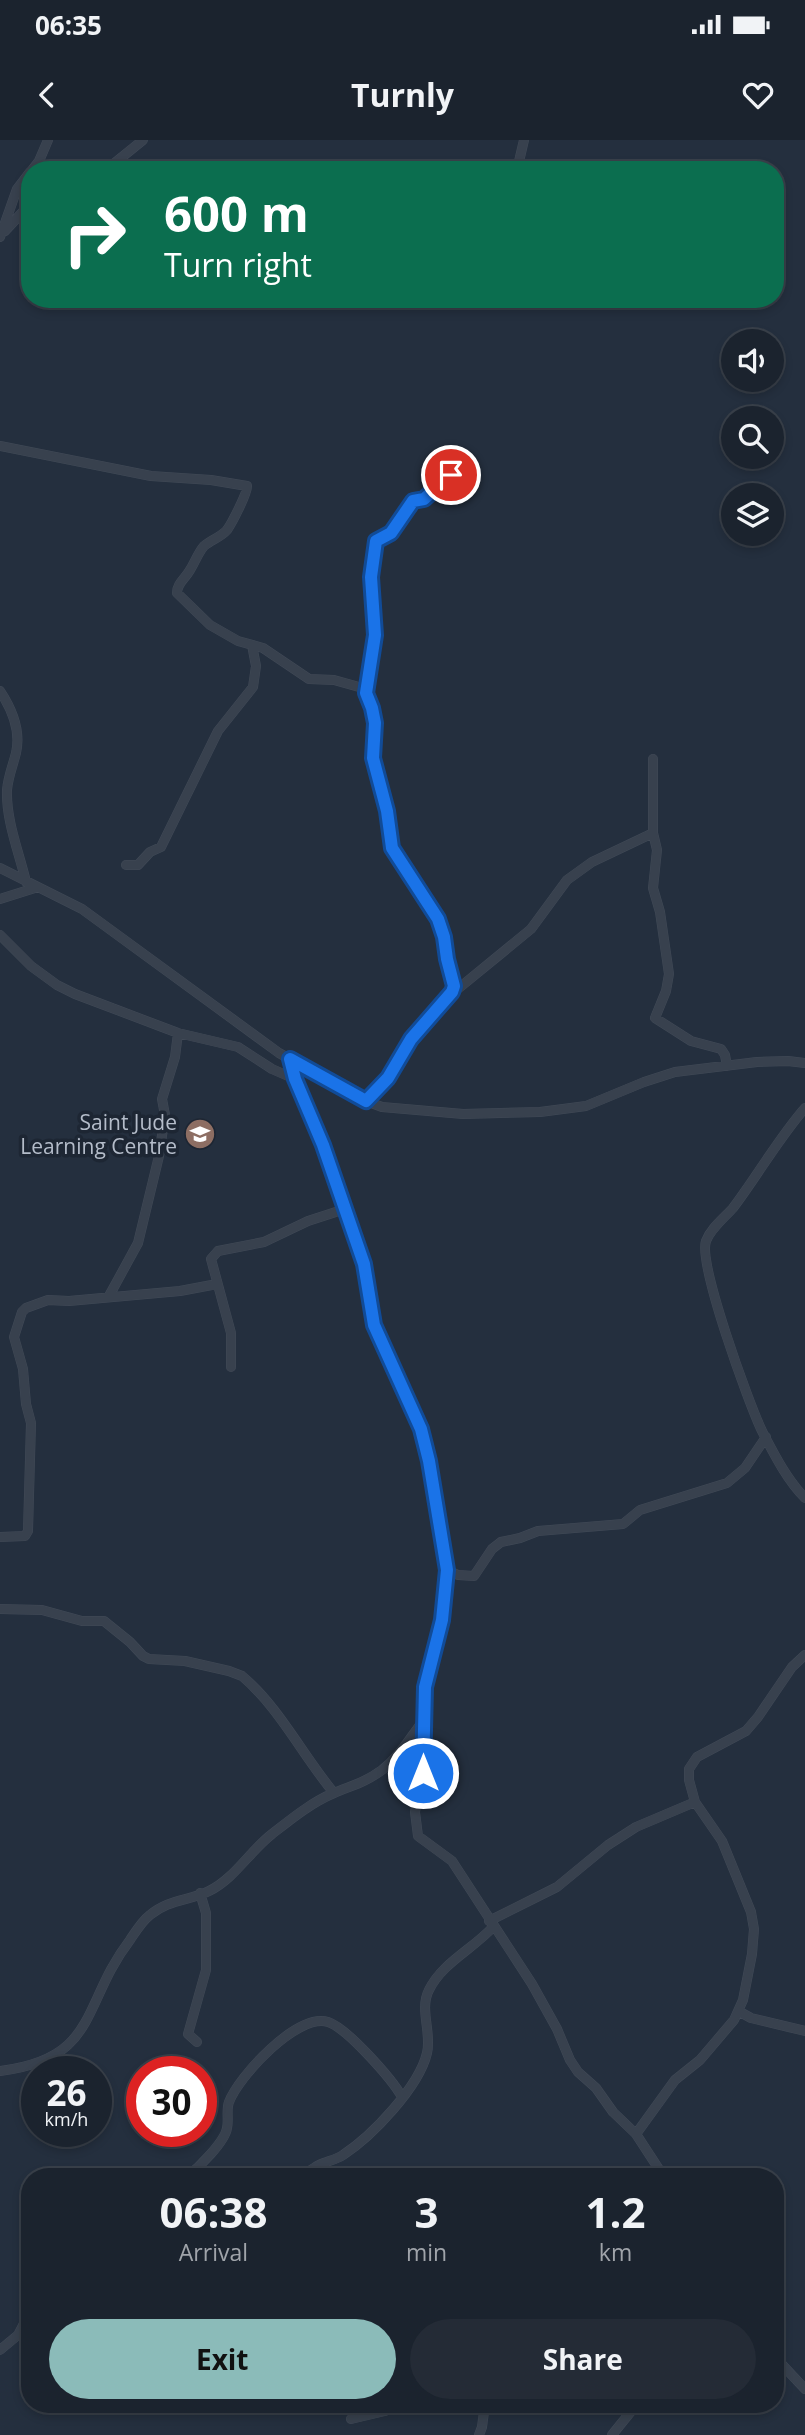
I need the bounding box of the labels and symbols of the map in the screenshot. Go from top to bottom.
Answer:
pin [421,445,481,505]
place label: Saint Jude Learning Centre [20,1108,177,1160]
school or university icon: Saint Jude Learning Centre [183,1117,217,1151]
position arrow [386,1736,460,1810]
speed limit sign: 30 [126,2056,217,2147]

